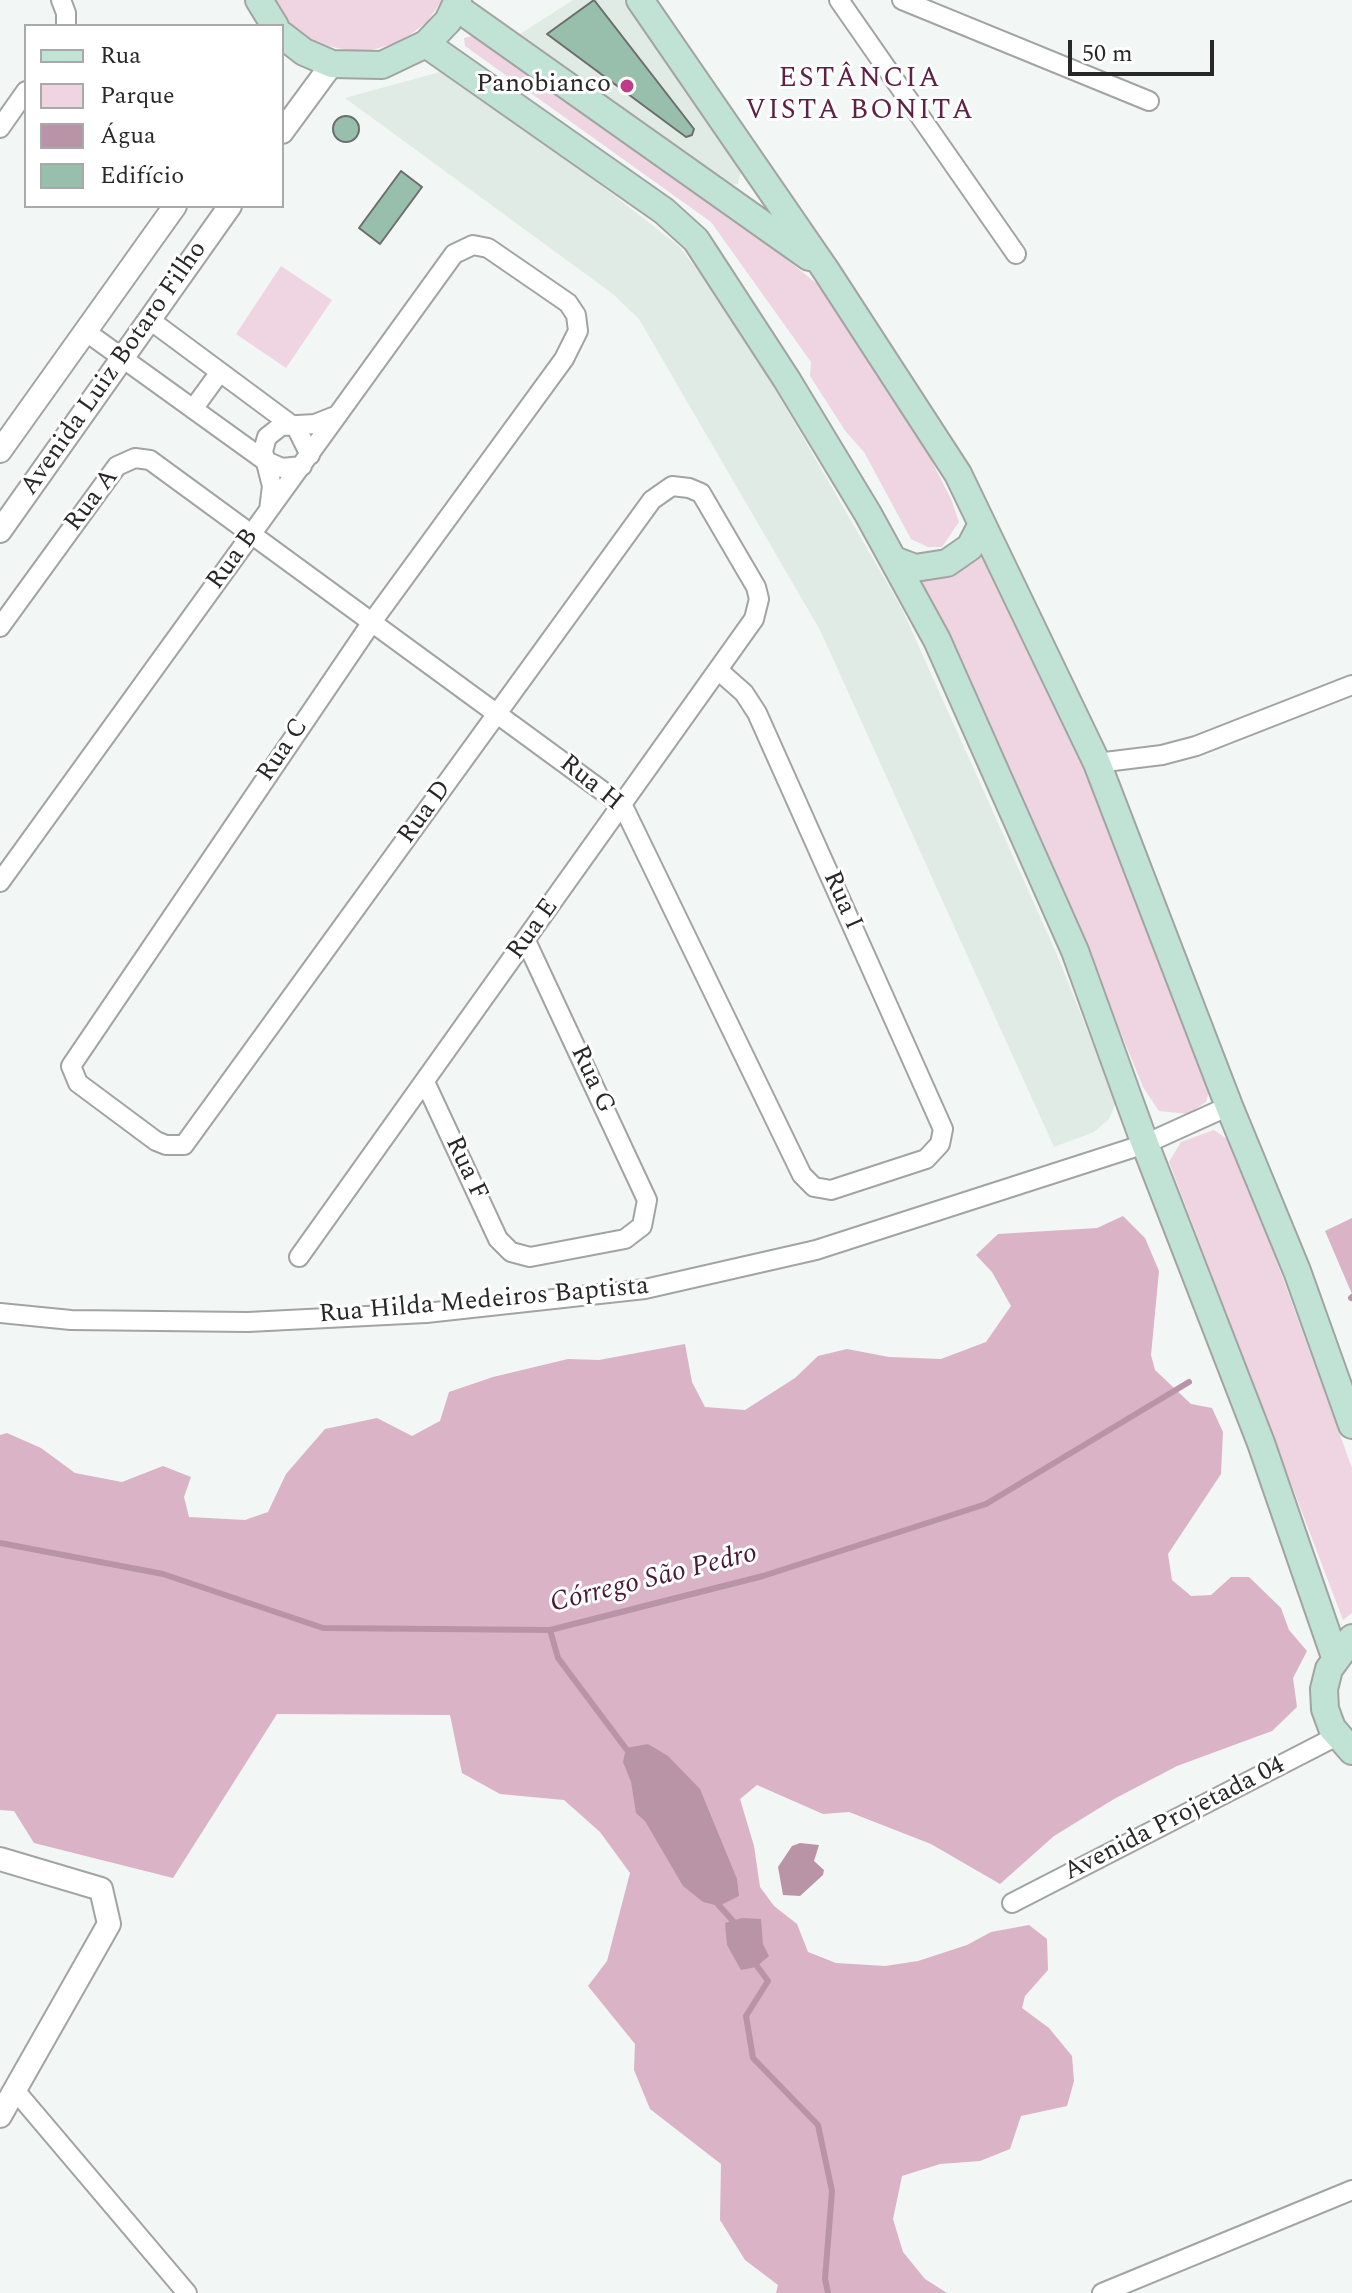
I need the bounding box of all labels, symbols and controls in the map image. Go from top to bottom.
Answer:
legend [24,24,284,208]
scale bar [1072,24,1218,74]
text: 50 m [1082,36,1133,72]
text: Rua [100,38,141,74]
district label: ESTÂNCIA VISTA BONITA [745,64,975,130]
place label: Panobianco [476,70,611,102]
marker: Panobianco [618,77,636,95]
text: Parque [100,78,175,114]
text: Água [100,118,156,154]
text: Edifício [100,158,184,194]
street label: Avenida Luiz Botaro Filho [15,236,215,502]
street label: Rua A [59,463,127,539]
street label: Rua B [201,523,267,597]
street label: Rua C [252,713,316,789]
street label: Rua H [552,749,628,819]
street label: Rua D [392,775,460,851]
street label: Rua I [814,867,868,935]
street label: Rua E [501,893,567,967]
street label: Rua G [562,1041,620,1119]
street label: Rua F [437,1132,493,1206]
street label: Rua Hilda Medeiros Baptista [318,1272,650,1332]
water label: Córrego São Pedro [547,1538,761,1622]
street label: Avenida Projetada 04 [1059,1751,1291,1889]

